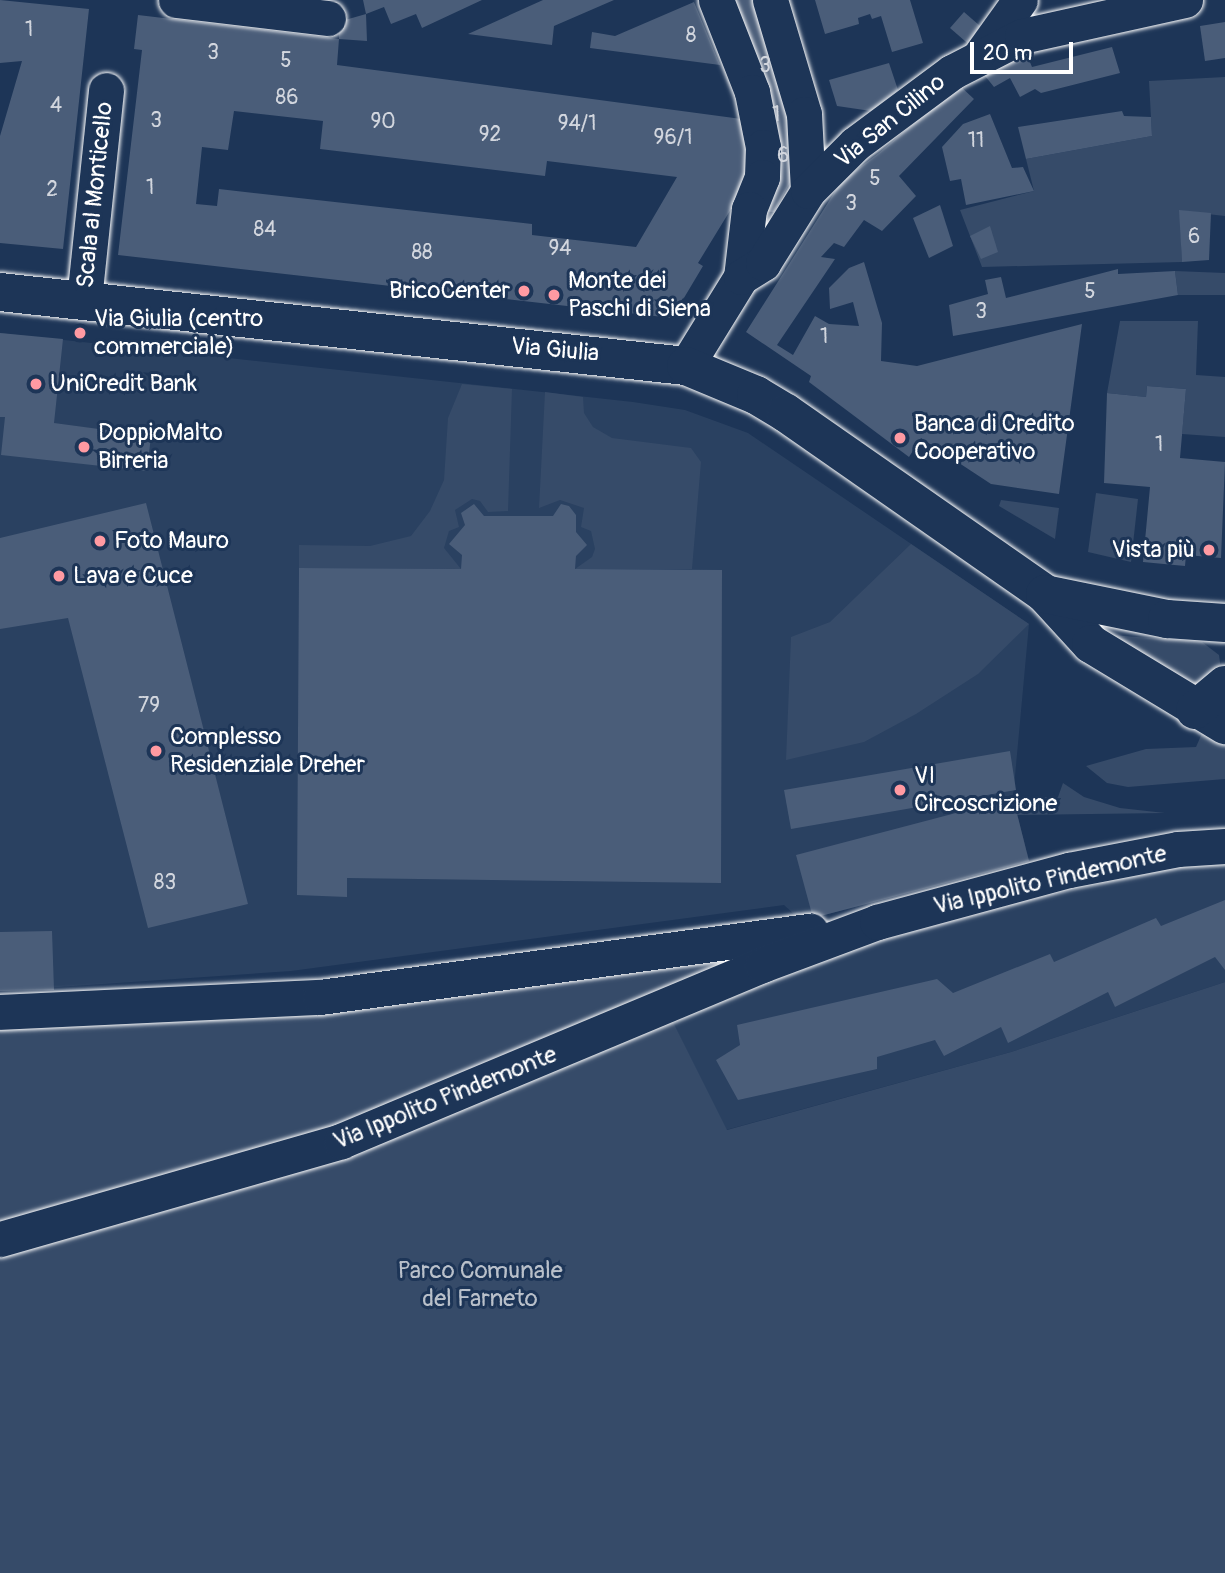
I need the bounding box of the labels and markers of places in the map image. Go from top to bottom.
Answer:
place label: Monte dei Paschi di Siena [568,267,711,323]
place label: BricoCenter [389,277,510,305]
marker: BricoCenter [516,283,532,299]
marker: Monte dei Paschi di Siena [546,287,562,303]
place label: Via Giulia (centro commerciale) [94,305,263,361]
marker: Via Giulia (centro commerciale) [72,325,88,341]
place label: UniCredit Bank [50,370,197,398]
marker: UniCredit Bank [28,376,44,392]
place label: Banca di Credito Cooperativo [914,410,1075,466]
place label: DoppioMalto Birreria [98,419,223,475]
marker: Banca di Credito Cooperativo [892,430,908,446]
marker: DoppioMalto Birreria [76,439,92,455]
place label: Foto Mauro [114,527,229,555]
marker: Foto Mauro [92,533,108,549]
place label: Vista più [1112,536,1195,564]
marker: Vista più [1201,542,1217,558]
place label: Lava e Cuce [73,562,193,590]
marker: Lava e Cuce [51,568,67,584]
place label: Complesso Residenziale Dreher [170,723,365,779]
marker: Complesso Residenziale Dreher [148,743,164,759]
place label: VI Circoscrizione [914,762,1057,818]
marker: VI Circoscrizione [892,782,908,798]

